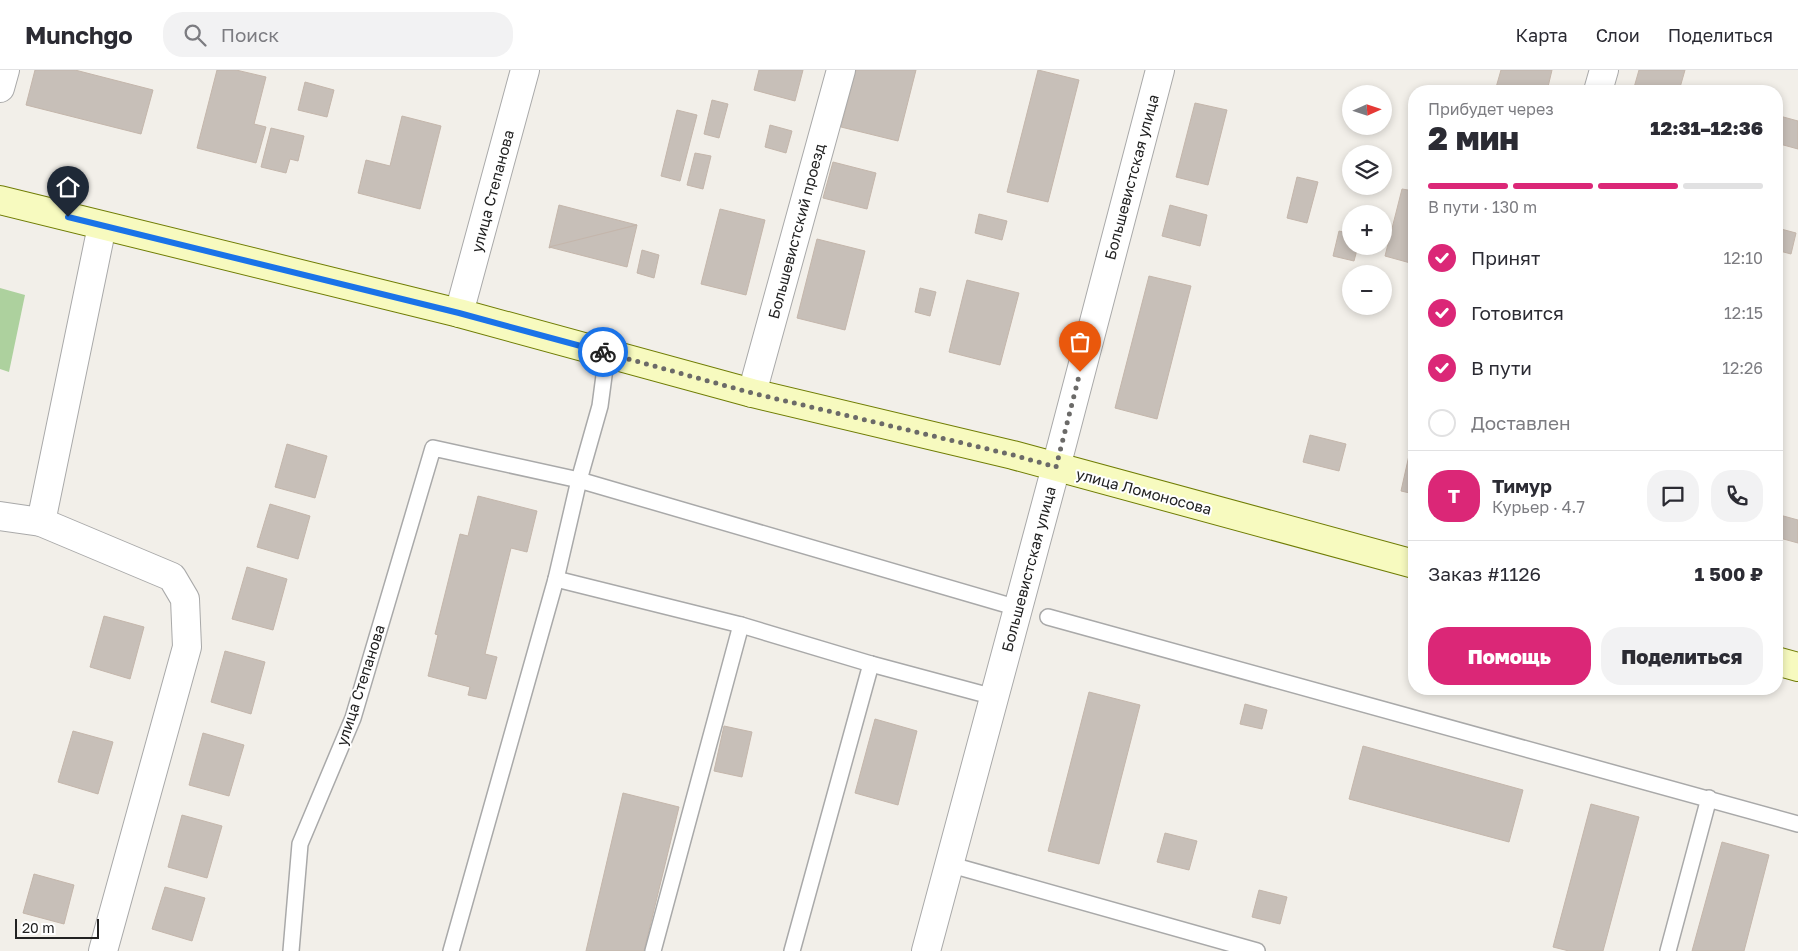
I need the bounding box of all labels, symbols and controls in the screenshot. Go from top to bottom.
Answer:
search box [163,12,513,57]
text: Munchgo [25,20,133,49]
icon: search [181,21,209,49]
text: Поиск [221,23,279,46]
text: Карта [1516,24,1568,46]
text: Слои [1596,24,1640,46]
text: Поделиться [1668,24,1773,46]
north arrow [1342,85,1392,135]
map controls [1342,85,1392,315]
street label: Большевистская улица [1100,92,1162,262]
text: Прибудет через [1428,99,1554,119]
text: 12:31–12:36 [1650,116,1763,139]
text: 2 мин [1428,119,1519,157]
street label: улица Степанова [467,128,517,254]
street label: Большевистский проезд [764,141,828,321]
button: layers [1342,145,1392,195]
pin [47,166,89,217]
icon: home [54,173,82,201]
text: В пути · 130 m [1428,197,1537,217]
button: + [1342,205,1392,255]
icon: check [1428,244,1456,272]
text: Принят [1471,246,1540,269]
text: 12:10 [1723,248,1763,268]
button: − [1342,265,1392,315]
icon: check [1428,299,1456,327]
text: Готовится [1471,301,1564,324]
text: 12:15 [1724,303,1763,323]
pin [1059,321,1101,372]
courier [578,327,628,377]
icon: bag [1066,328,1094,356]
icon: bike [589,338,617,366]
icon: check [1428,354,1456,382]
text: В пути [1471,356,1532,379]
text: 12:26 [1722,358,1763,378]
text: Доставлен [1471,411,1571,434]
street label: улица Ломоносова [1074,464,1214,518]
button: chat [1647,470,1699,522]
button: phone [1711,470,1763,522]
text: Тимур [1492,474,1552,497]
street label: Большевистская улица [997,484,1059,654]
text: Т [1448,484,1460,507]
text: Курьер · 4.7 [1492,497,1585,517]
text: Заказ #1126 [1428,562,1541,585]
text: 1 500 ₽ [1695,562,1763,585]
street label: улица Степанова [332,622,388,748]
button: Помощь [1428,627,1591,685]
button: Поделиться [1601,627,1763,685]
scale bar [15,916,99,939]
text: 20 m [22,919,55,936]

